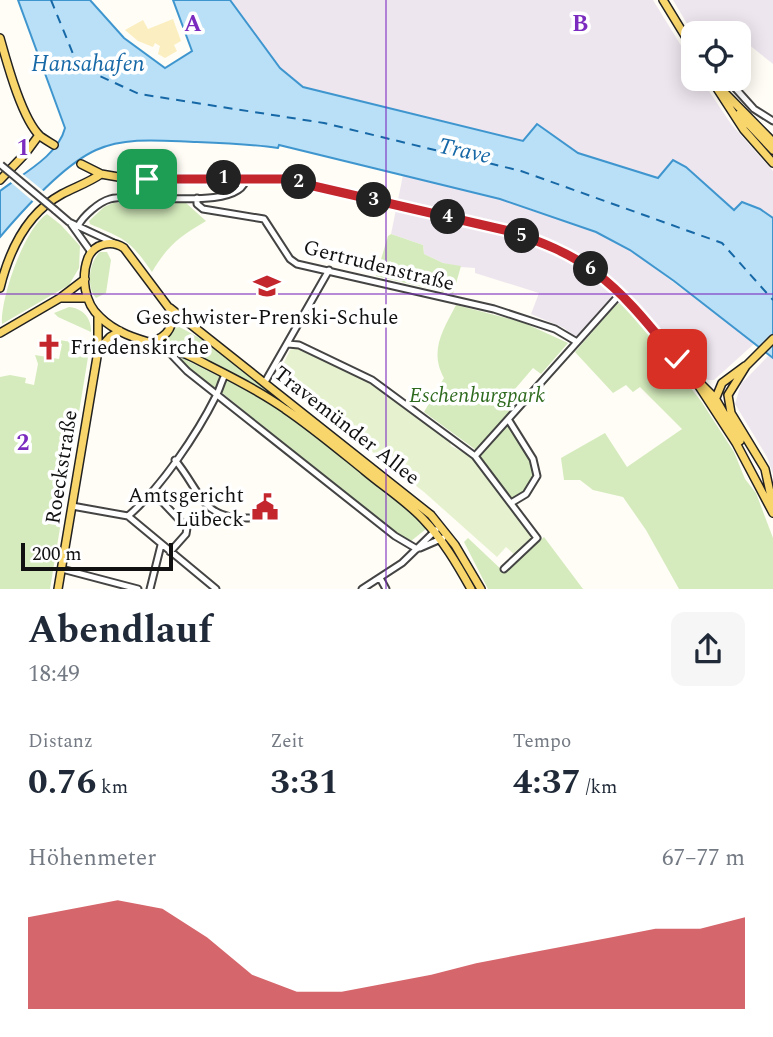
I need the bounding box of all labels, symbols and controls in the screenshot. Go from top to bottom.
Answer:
text: A [184,7,202,42]
text: B [572,7,588,42]
map controls [681,21,751,91]
button: locate [681,21,751,91]
water label: Hansahafen [31,47,145,82]
water label: Trave [435,129,494,174]
text: 1 [17,131,29,166]
pin [117,149,177,209]
icon: arrive [128,160,166,198]
pin: 1 [206,160,242,196]
text: 1 [218,163,229,192]
pin: 2 [282,164,316,200]
text: 2 [293,167,304,196]
pin: 3 [356,182,392,218]
text: 3 [368,185,379,214]
pin: 4 [430,200,466,234]
text: 4 [442,202,453,231]
pin: 5 [504,218,540,254]
text: 5 [516,221,527,250]
street label: Gertrudenstraße [300,232,458,300]
pin: 6 [574,252,608,286]
text: 6 [585,254,596,283]
school or university icon: Geschwister-Prenski-Schule [252,271,282,301]
place label: Geschwister-Prenski-Schule [136,302,398,334]
pin [647,329,707,389]
church icon: Friedenskirche [34,332,64,362]
place label: Friedenskirche [70,332,209,364]
icon: check [658,340,696,378]
street label: Travemünder Allee [266,358,427,493]
park label: Eschenburgpark [409,380,545,412]
street label: Roeckstraße [37,408,87,526]
text: 2 [17,426,30,461]
place label: Amtsgericht Lübeck [128,480,244,536]
public building icon: Amtsgericht Lübeck [250,492,280,522]
scale bar [21,540,173,572]
text: 200 m [32,540,82,569]
text: Abendlauf [28,602,212,660]
button: share [671,612,745,686]
text: 18:49 [28,657,80,692]
text: Distanz [28,727,93,756]
text: Zeit [270,727,304,756]
text: Tempo [513,727,571,756]
text: 0.76 [28,756,96,809]
text: 3:31 [270,756,339,809]
text: 4:37 [513,756,581,809]
text: km [96,773,128,802]
text: /km [581,773,617,802]
text: Höhenmeter [28,841,156,876]
text: 67–77 m [662,841,745,876]

